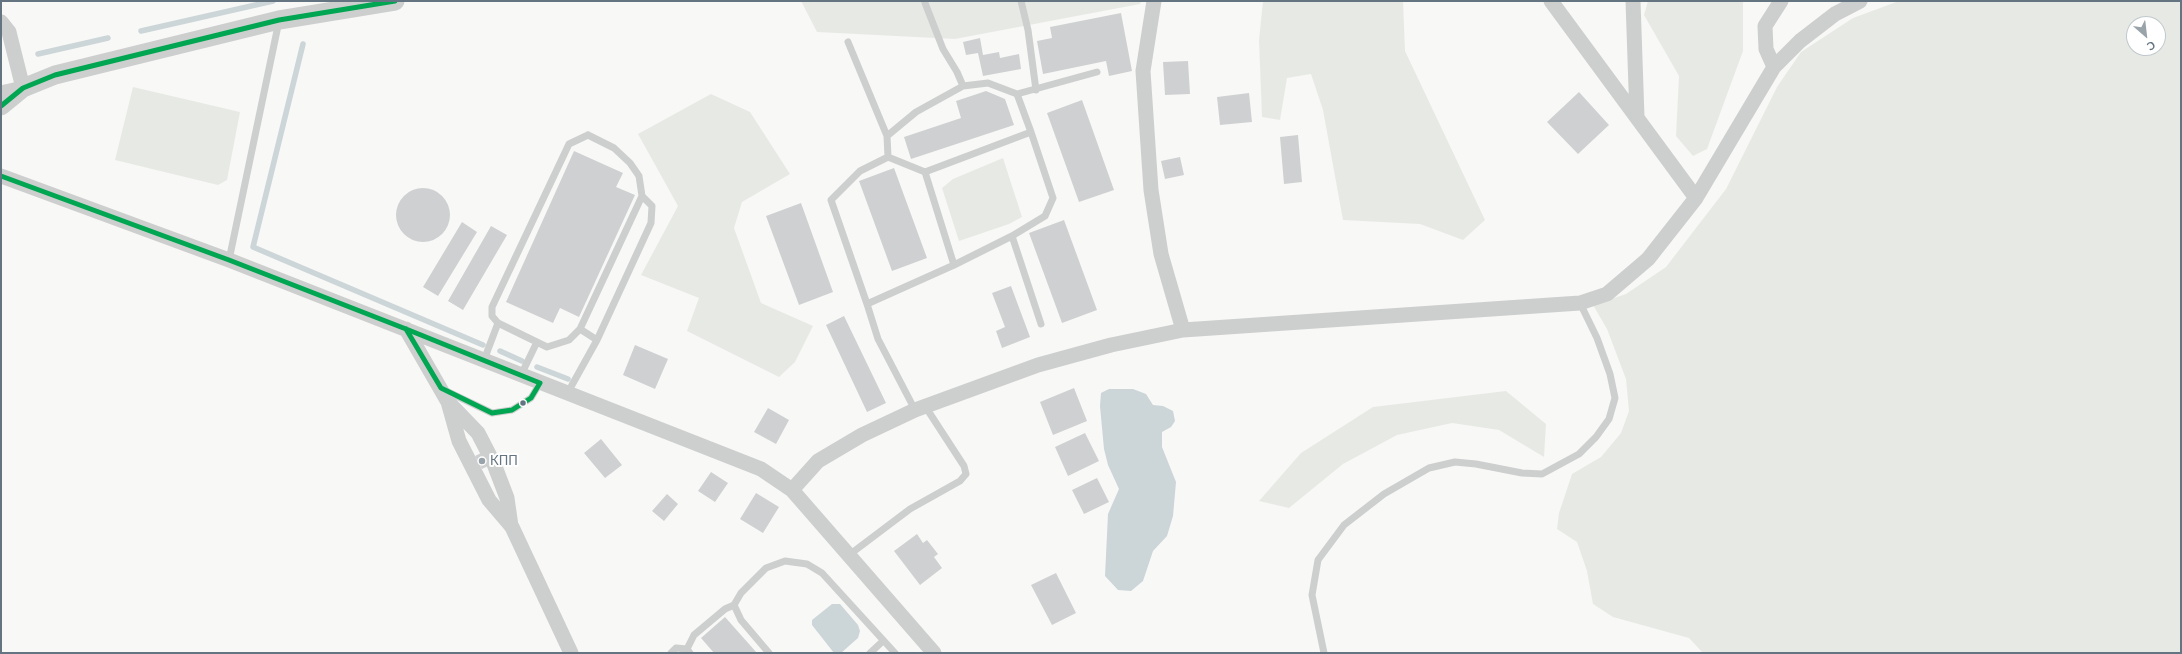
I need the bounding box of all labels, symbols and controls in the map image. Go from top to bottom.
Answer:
north arrow [2126,16,2166,56]
text: С [2145,39,2158,54]
unlabelled marker [518,398,528,408]
place label: КПП [490,453,518,469]
marker: КПП [477,456,487,466]

